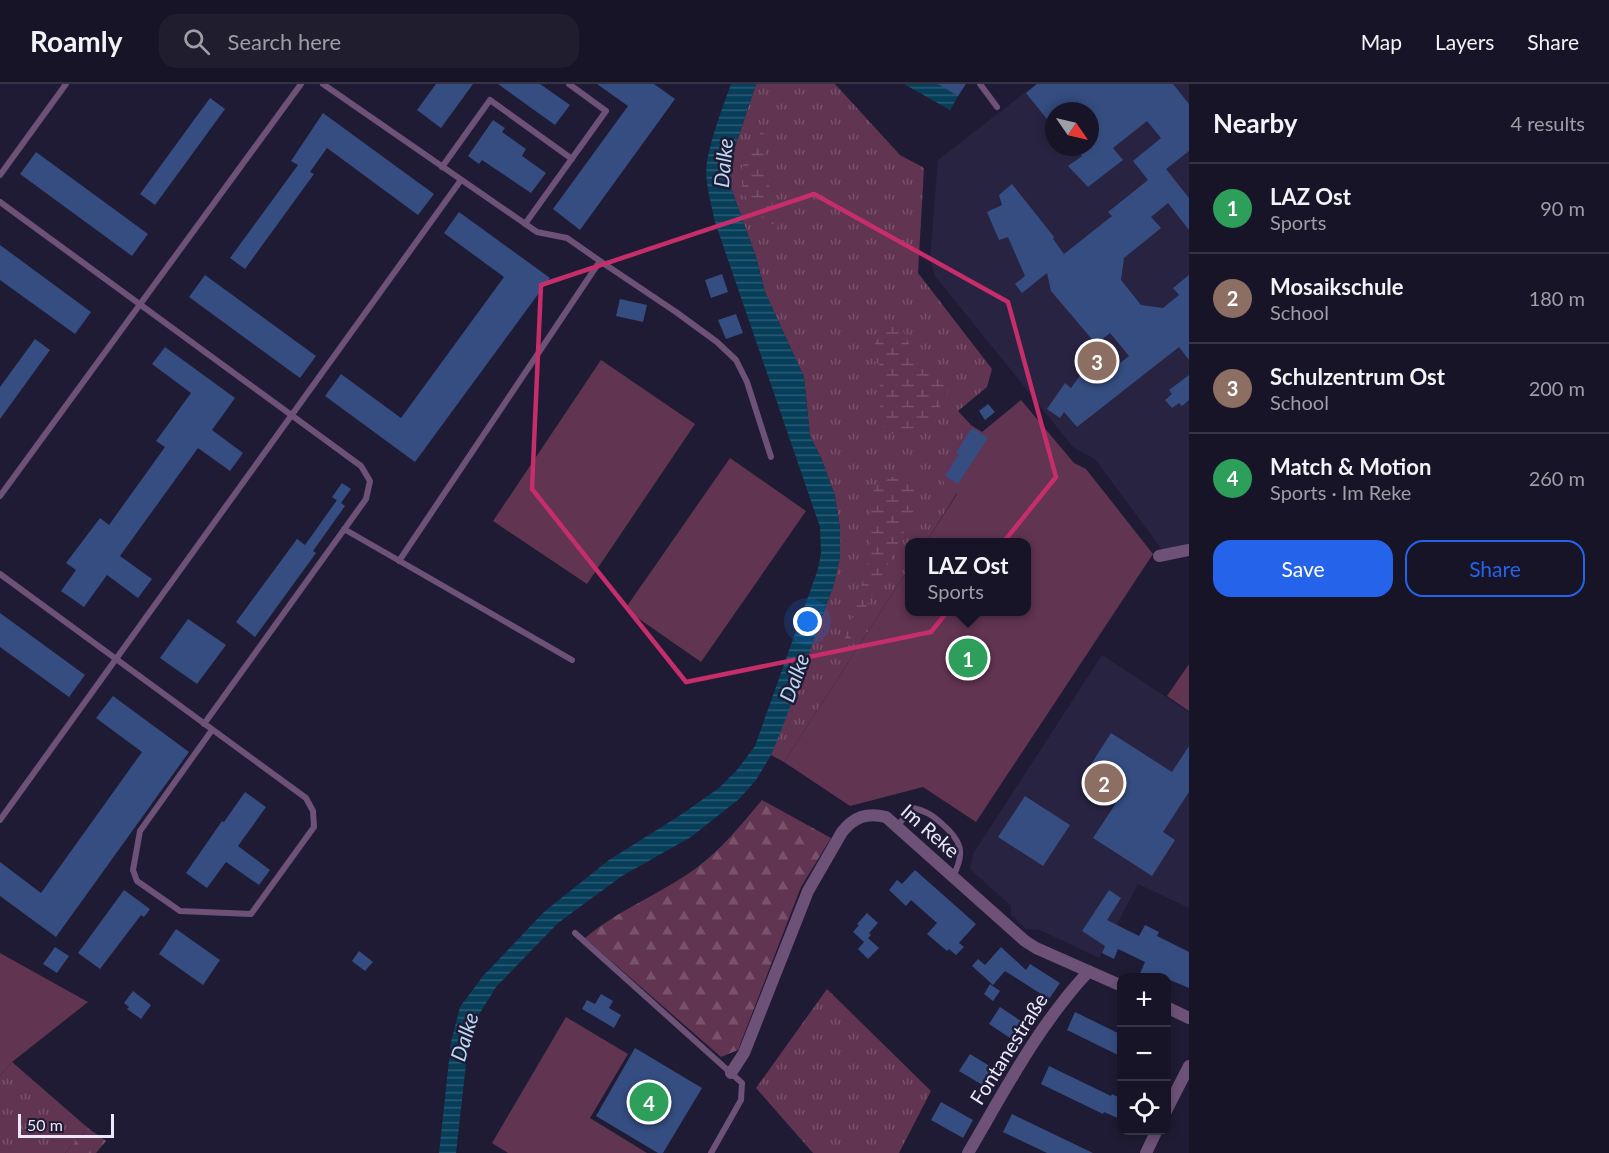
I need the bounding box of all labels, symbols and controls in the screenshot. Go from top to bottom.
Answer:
search box [159,14,579,68]
text: Roamly [30,24,123,58]
icon: search [180,25,213,58]
text: Search here [228,28,341,55]
text: Map [1361,29,1402,54]
text: Layers [1435,29,1494,54]
text: Share [1527,29,1579,54]
north arrow [1045,102,1099,156]
text: Nearby [1213,107,1298,139]
text: 4 results [1510,111,1585,135]
water label: Dalke [708,137,737,189]
text: LAZ Ost [1270,183,1351,210]
text: 1 [1227,196,1238,220]
text: 90 m [1540,196,1585,220]
text: Sports [1270,210,1326,234]
text: Mosaikschule [1270,273,1404,300]
text: 2 [1227,286,1238,310]
text: 180 m [1529,286,1585,310]
text: School [1270,300,1329,324]
pin: 3 [1078,338,1116,384]
text: Schulzentrum Ost [1270,363,1445,390]
text: 3 [1227,376,1238,400]
text: 200 m [1529,376,1585,400]
text: School [1270,390,1329,414]
text: Match & Motion [1270,453,1431,480]
text: 4 [1227,466,1238,490]
text: 260 m [1529,466,1585,490]
text: Sports · Im Reke [1270,480,1411,504]
popup [905,538,1031,616]
button: Save [1213,540,1393,597]
button: Share [1405,540,1585,597]
text: LAZ Ost [928,552,1008,579]
text: Sports [928,579,984,603]
your location [793,607,822,636]
pin: 1 [948,636,988,680]
water label: Dalke [773,650,814,705]
pin: 2 [1084,760,1124,806]
street label: Im Reke [897,798,965,862]
map controls [1117,973,1171,1135]
button: + [1117,973,1171,1027]
street label: Fontanestraße [964,988,1052,1109]
water label: Dalke [444,1009,483,1064]
button: − [1117,1027,1171,1081]
pin: 4 [630,1080,668,1124]
button: locate [1117,1081,1171,1135]
scale bar [18,1111,114,1138]
text: 50 m [27,1115,63,1134]

